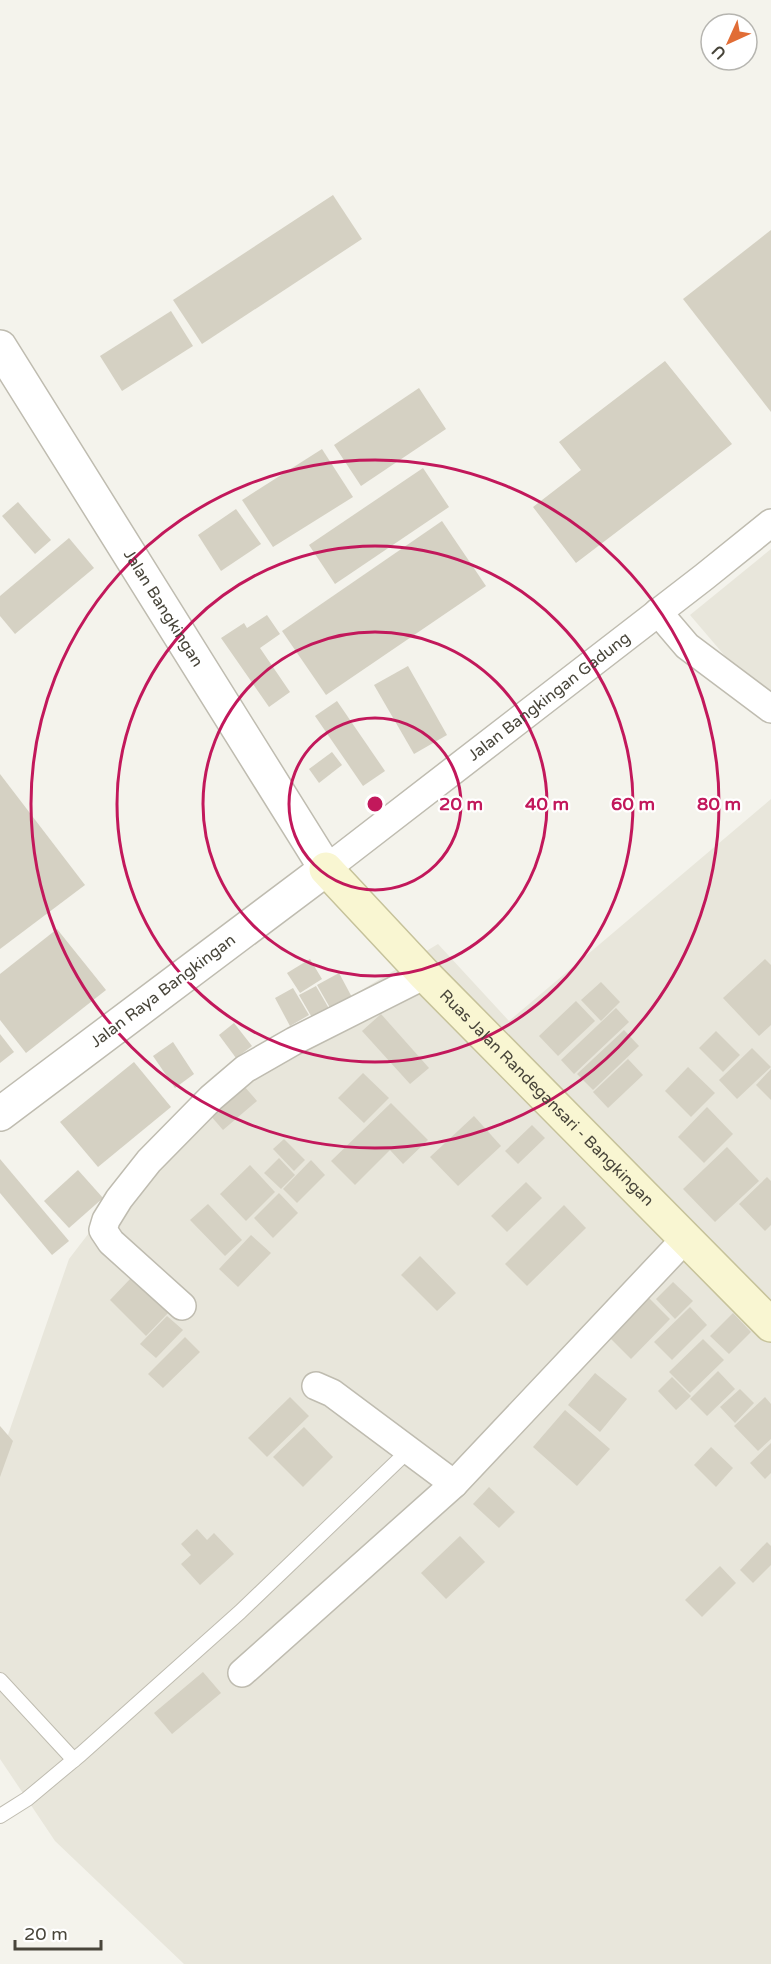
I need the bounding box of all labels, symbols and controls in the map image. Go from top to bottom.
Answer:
north arrow [699,12,759,72]
text: U [708,41,730,63]
street label: Jalan Bangkingan [119,546,207,671]
street label: Jalan Bangkingan Gadung [464,628,634,766]
text: 20 m [439,793,483,815]
text: 40 m [525,793,569,815]
text: 60 m [611,793,655,815]
text: 80 m [697,793,741,815]
centre of rings [365,794,385,814]
street label: Jalan Raya Bangkingan [87,930,239,1052]
street label: Ruas Jalan Randegansari - Bangkingan [435,986,658,1210]
scale bar [15,1913,100,1951]
text: 20 m [24,1923,68,1945]

